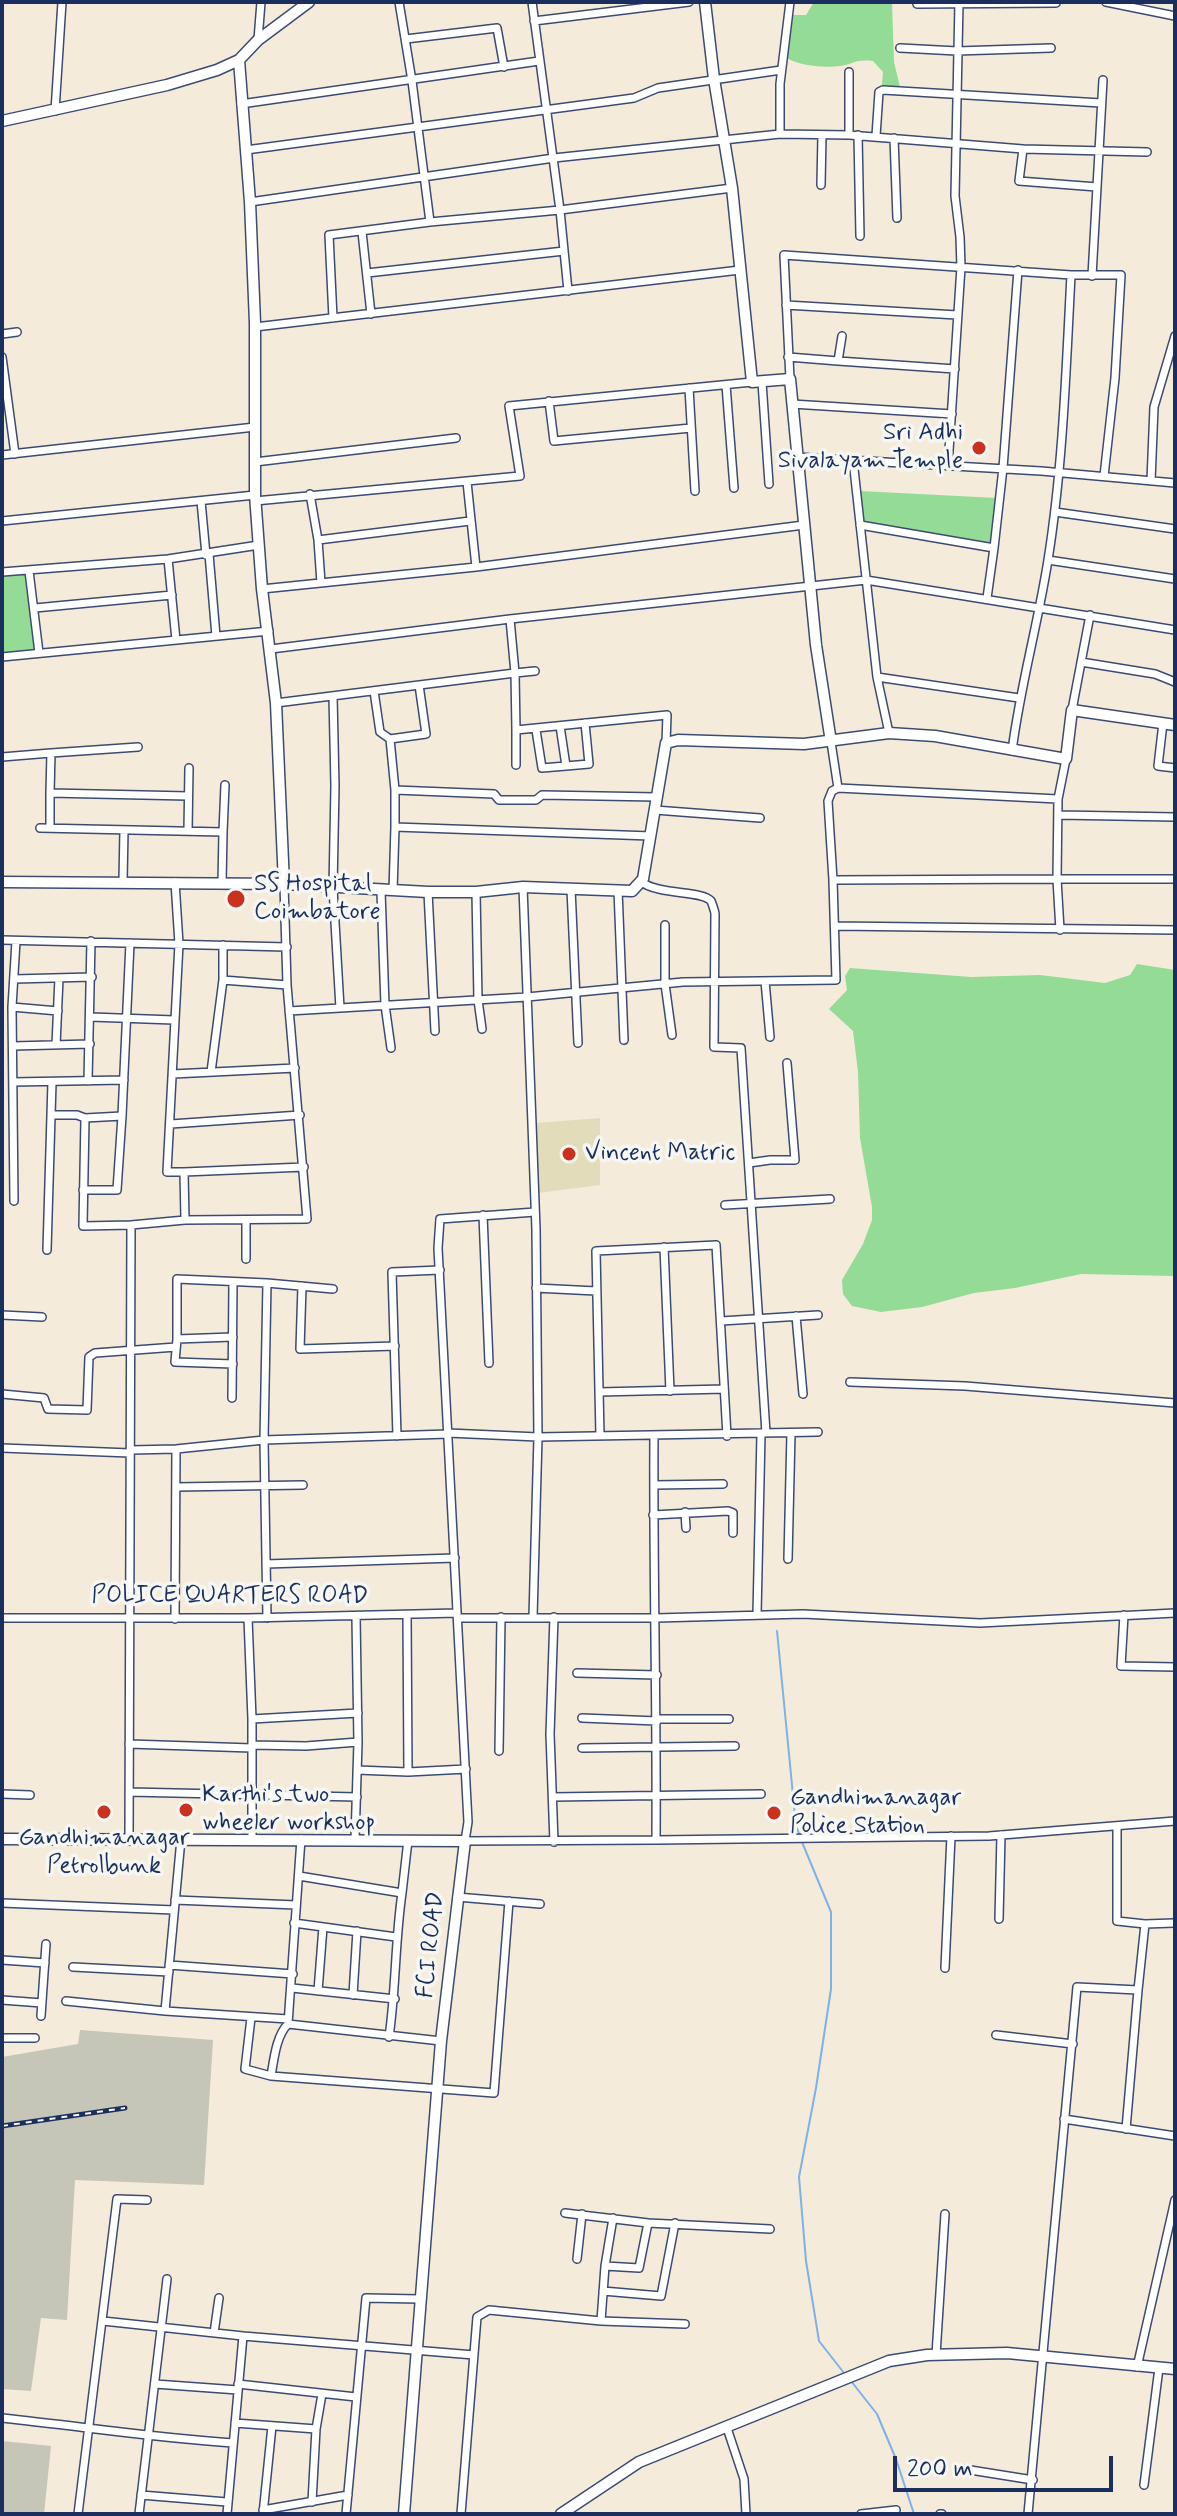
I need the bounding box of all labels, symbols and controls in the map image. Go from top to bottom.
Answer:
place label: Sri Adhi Sivalayam Temple [778,420,963,476]
marker: Sri Adhi Sivalayam Temple [970,439,988,457]
place label: SS Hospital Coimbatore [254,871,381,927]
marker: SS Hospital Coimbatore [225,888,247,910]
place label: Vincent Matric [585,1140,735,1168]
marker: Vincent Matric [560,1145,578,1163]
street label: POLICE QUARTERS ROAD [92,1583,368,1611]
place label: Karthi's two wheeler workshop [202,1782,375,1838]
place label: Gandhimanagar Police Station [790,1785,961,1841]
marker: Karthi's two wheeler workshop [177,1801,195,1819]
marker: Gandhimanagar Petrolbunk [95,1803,113,1821]
marker: Gandhimanagar Police Station [765,1804,783,1822]
place label: Gandhimanagar Petrolbunk [18,1825,190,1881]
street label: FCI ROAD [412,1890,452,2000]
scale bar [897,2440,1117,2490]
text: 200 m [907,2454,973,2485]

